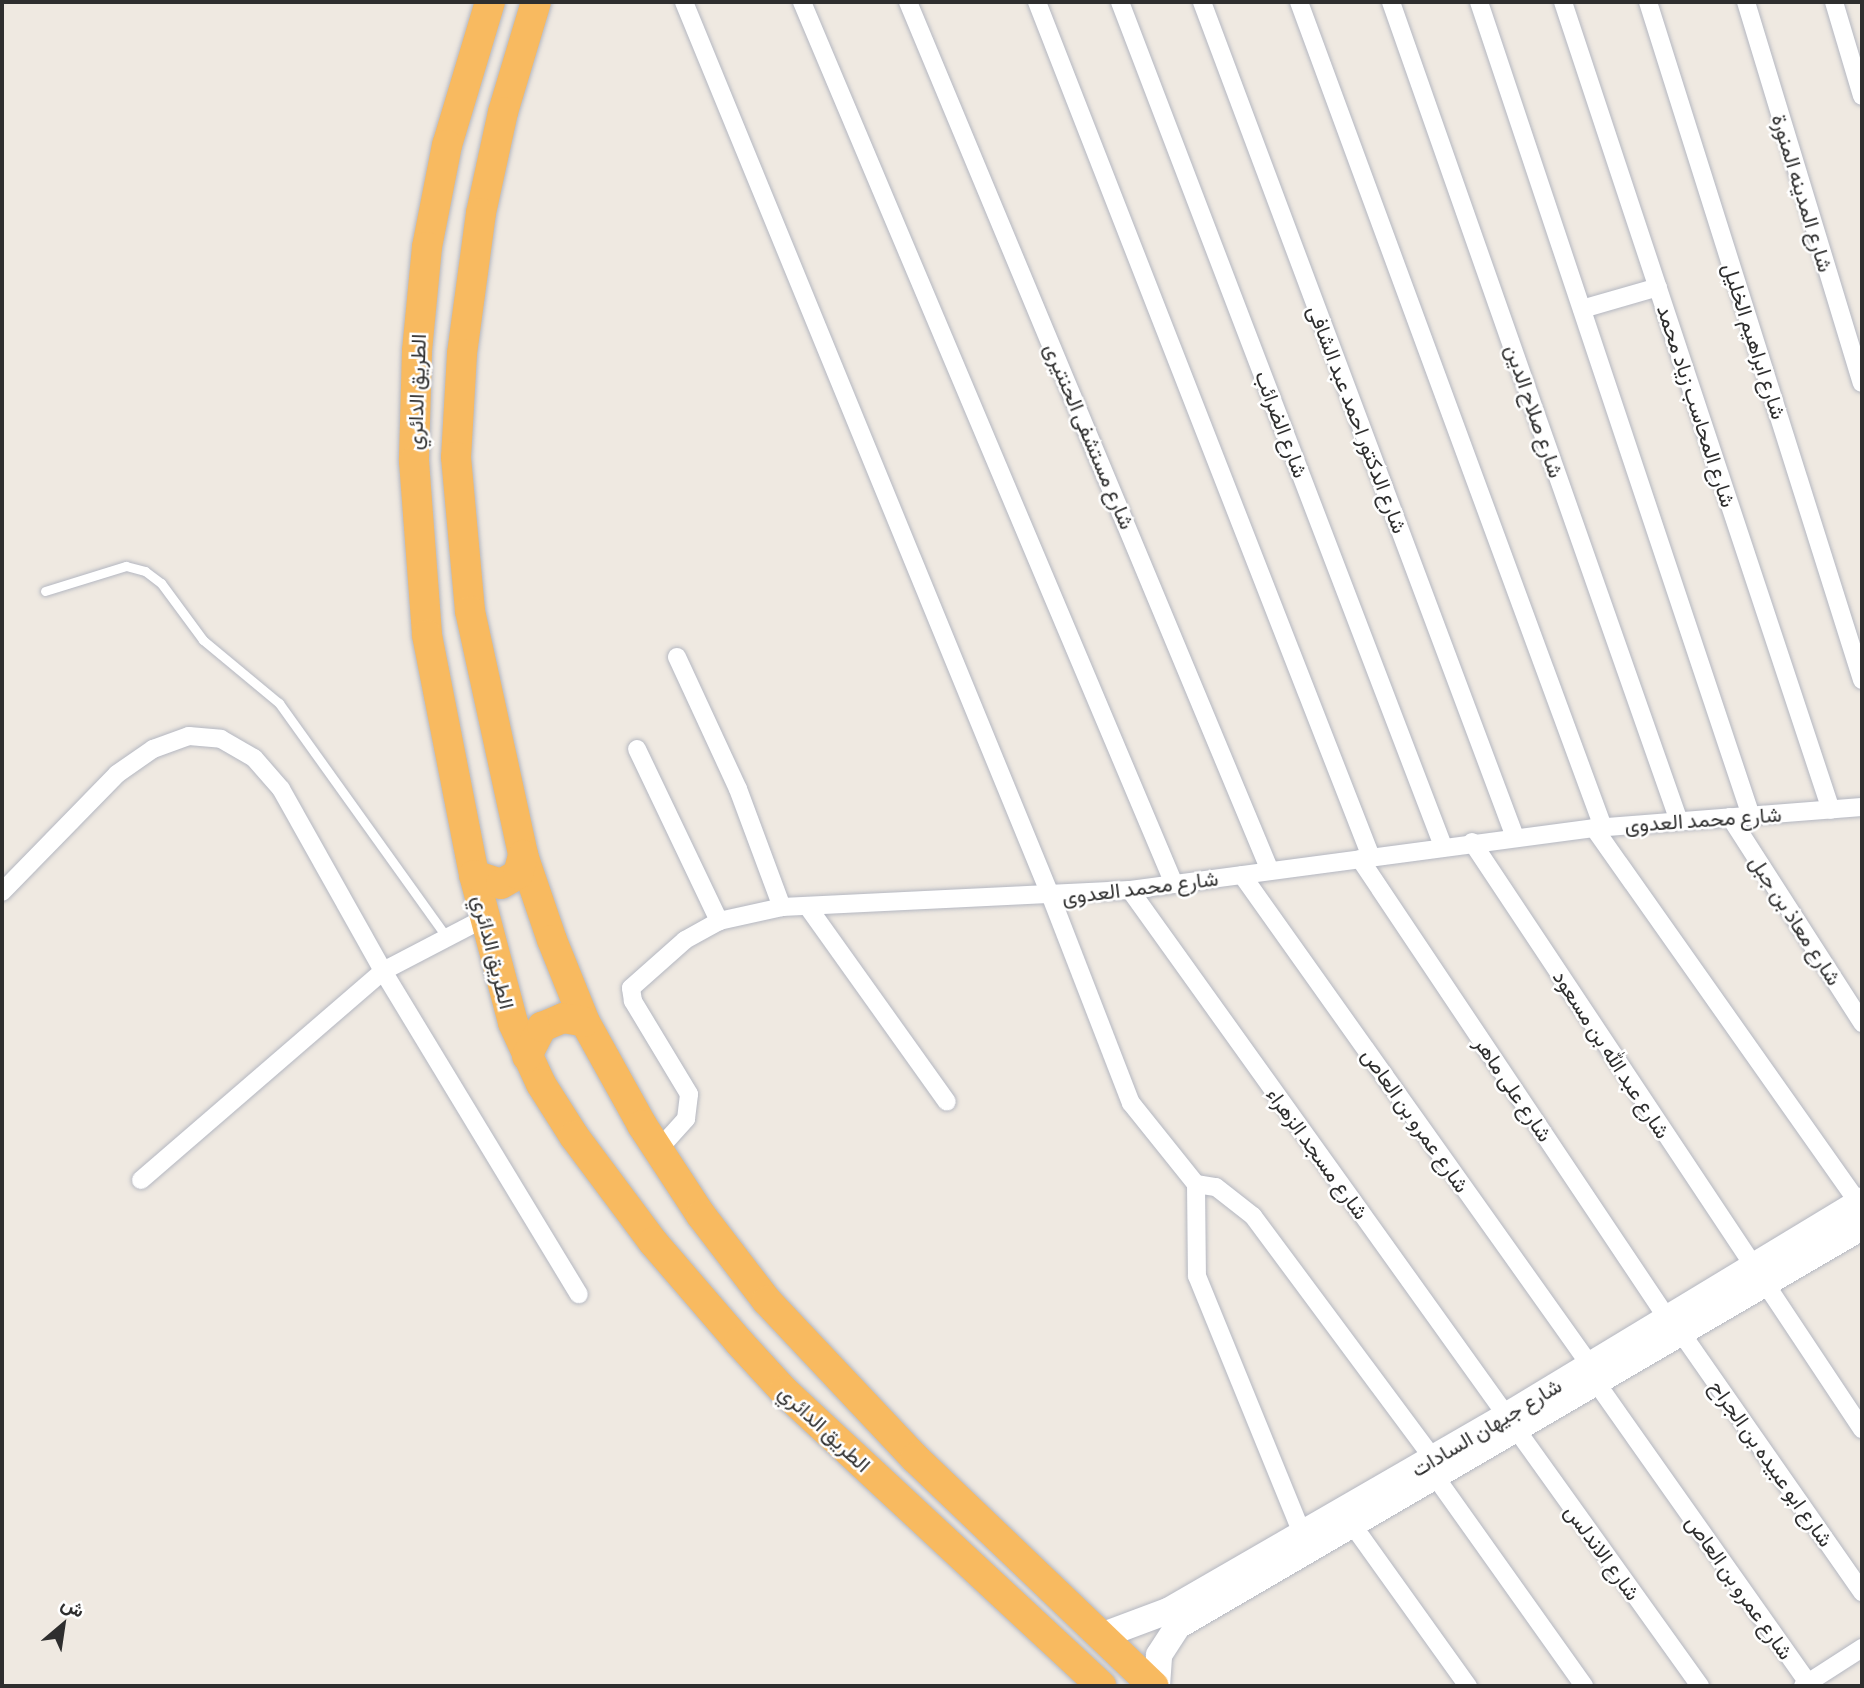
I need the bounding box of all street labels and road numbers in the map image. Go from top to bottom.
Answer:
street label: شارع المدينه المنورة [1767,111,1839,275]
street label: شارع ابراهيم الخليل [1718,260,1792,422]
street label: شارع الدكتور احمد عبد الشافى [1303,301,1413,537]
street label: شارع المحاسب زياد محمد [1652,302,1742,510]
street label: الطريق الدائري [401,333,431,451]
street label: شارع مستشفى الحنتيرى [1039,339,1141,533]
street label: شارع صلاح الدين [1500,341,1570,481]
street label: شارع الضرائب [1250,367,1314,481]
street label: شارع محمد العدوى [1624,801,1782,837]
street label: شارع معاذ بن جبل [1745,850,1847,990]
street label: شارع محمد العدوى [1060,865,1220,909]
street label: الطريق الدائري [468,893,520,1011]
street label: شارع عبد الله بن مسعود [1548,965,1676,1143]
street label: شارع على ماهر [1470,1032,1558,1146]
street label: شارع عمرو بن العاص [1357,1043,1475,1197]
street label: شارع مسجد الزهراء [1262,1082,1374,1224]
street label: شارع جيهان السادات [1406,1372,1566,1482]
street label: شارع ابو عبيده بن الجراح [1705,1375,1839,1551]
street label: الطريق الدائري [774,1379,876,1477]
street label: شارع الاندلس [1560,1499,1646,1605]
street label: شارع عمرو بن العاص [1681,1510,1799,1664]

